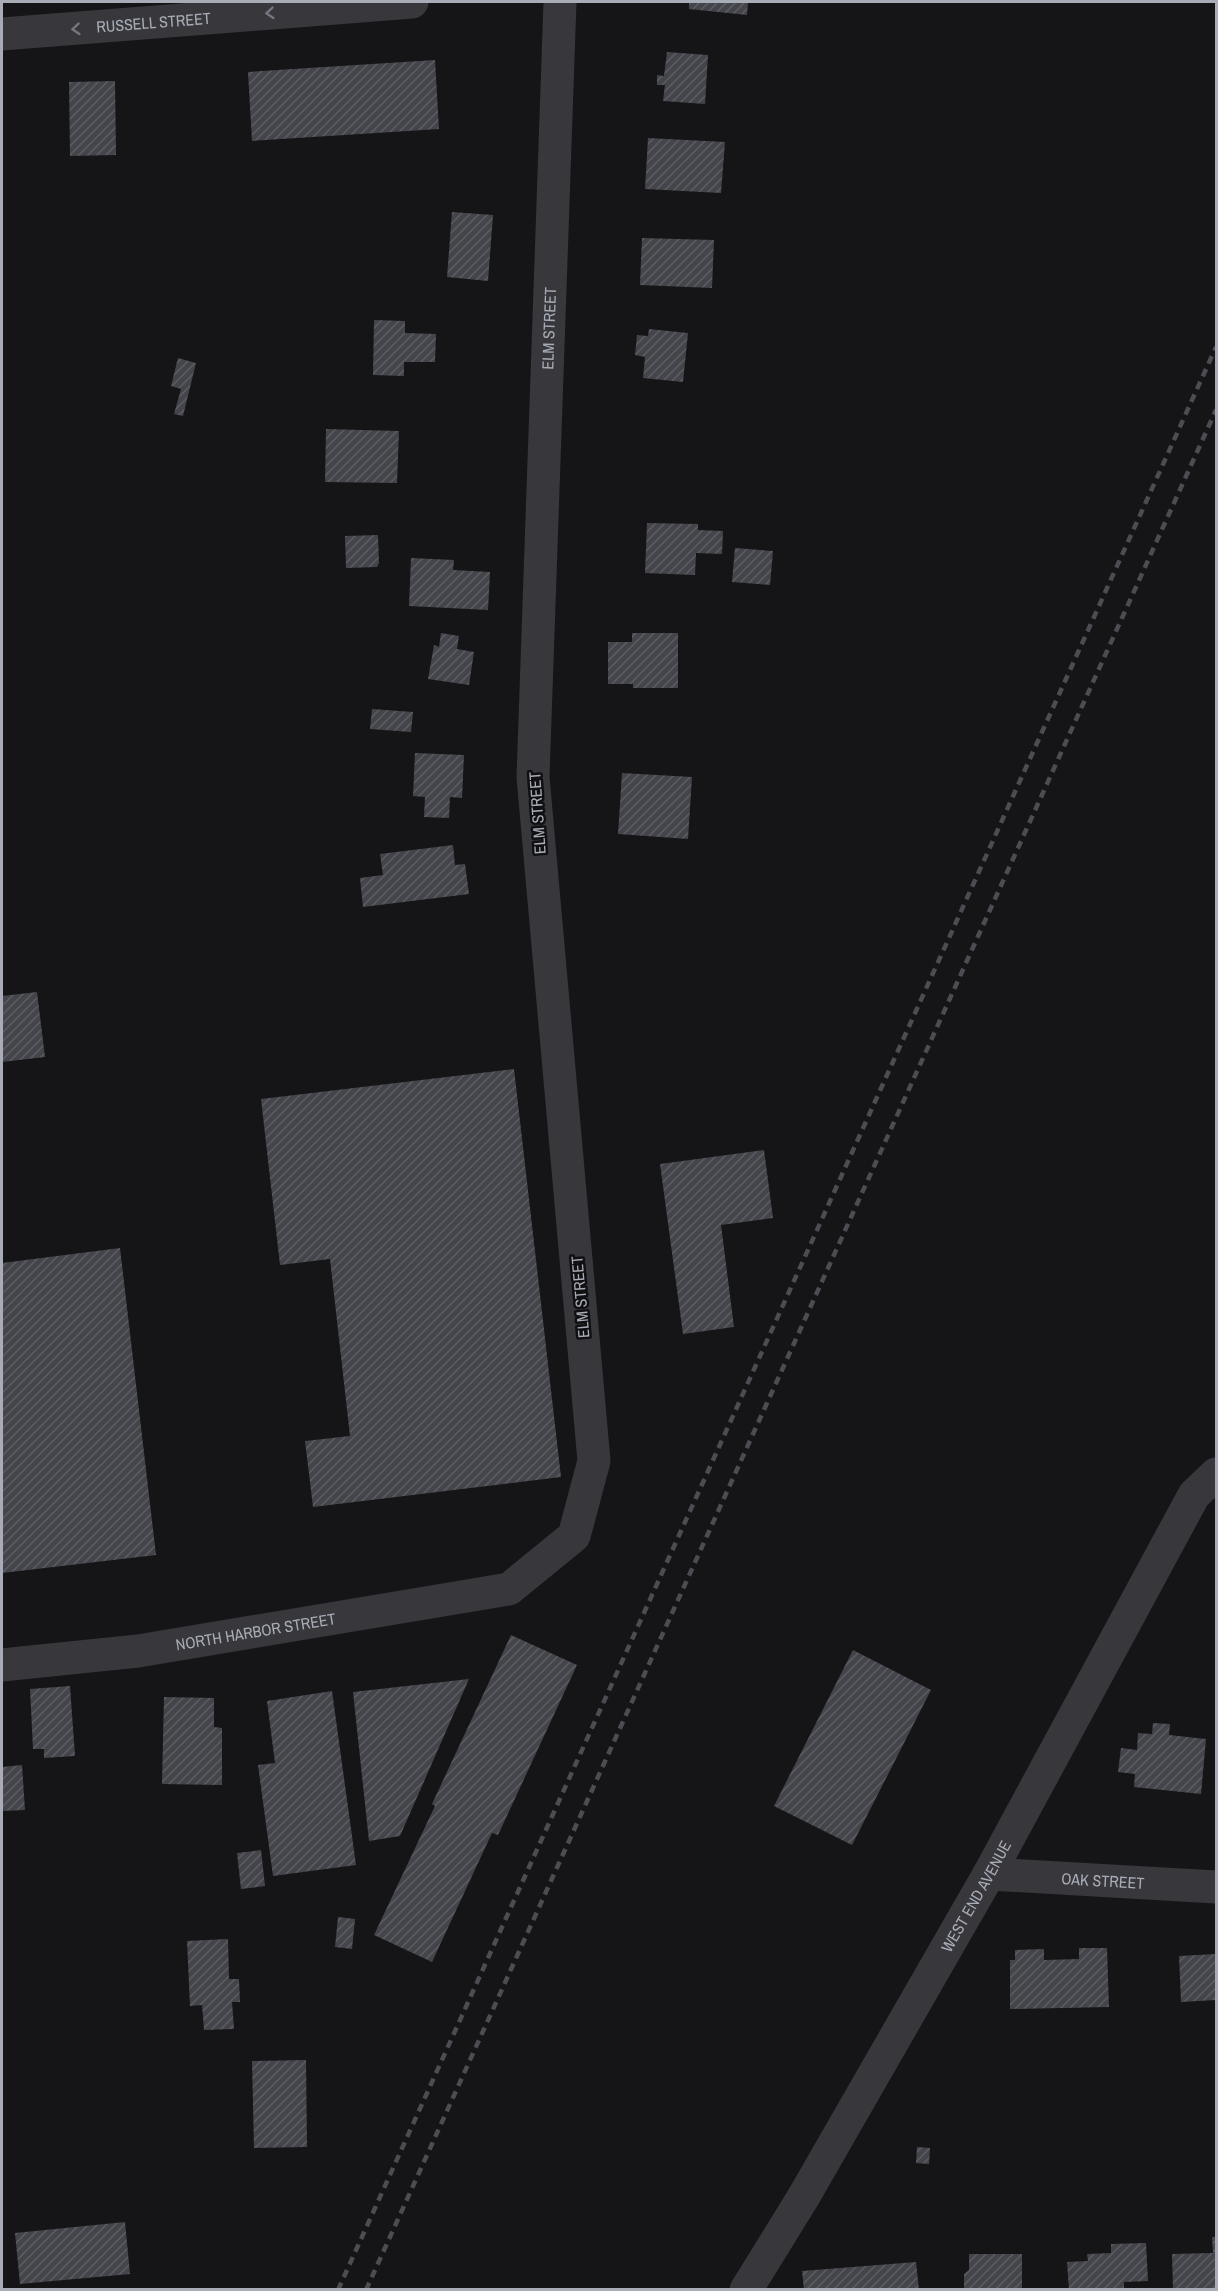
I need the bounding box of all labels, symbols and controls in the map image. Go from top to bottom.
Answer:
one-way arrow [265,6,274,19]
street label: RUSSELL STREET [95,7,212,38]
one-way arrow [71,22,80,35]
street label: ELM STREET [536,287,561,370]
street label: ELM STREET [523,771,551,855]
street label: ELM STREET [565,1255,595,1339]
street label: NORTH HARBOR STREET [174,1607,337,1656]
street label: WEST END AVENUE [935,1836,1016,1956]
street label: OAK STREET [1061,1867,1145,1894]

